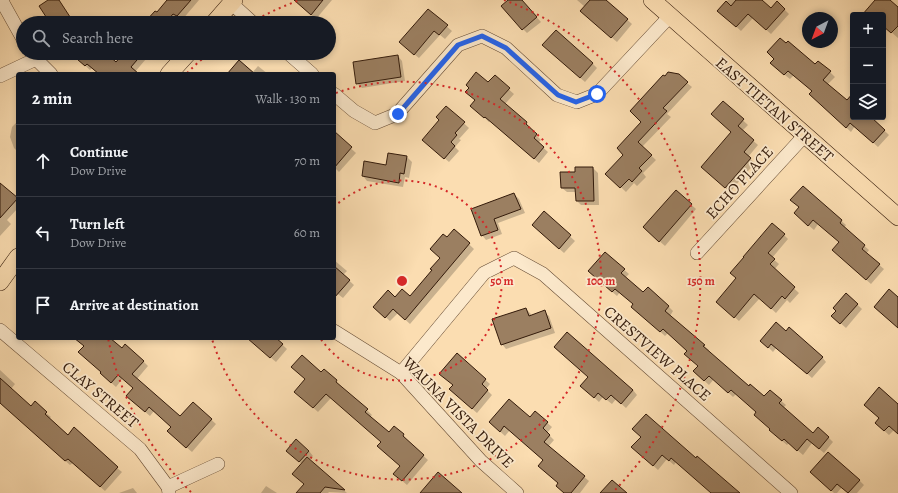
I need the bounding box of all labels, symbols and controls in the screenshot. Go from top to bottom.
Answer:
north arrow [802,12,838,48]
map controls [850,12,886,120]
button: + [850,12,886,48]
search box [16,16,336,60]
icon: search [30,27,52,49]
text: Search here [62,28,133,48]
button: − [850,48,886,84]
street label: EAST TIETAN STREET [710,52,838,167]
button: layers [850,84,886,120]
route start [588,85,606,103]
text: 2 min [32,87,72,110]
text: Walk · 130 m [255,90,320,107]
route end [389,105,407,123]
street label: ECHO PLACE [701,141,779,224]
text: Continue [70,142,128,162]
icon: ahead [32,150,54,172]
text: 70 m [294,152,320,169]
text: Dow Drive [70,162,126,179]
text: Turn left [70,214,125,234]
icon: left [32,222,54,244]
text: 60 m [294,224,320,241]
text: Dow Drive [70,234,126,251]
text: 50 m [490,273,514,289]
text: 100 m [587,273,615,289]
text: 150 m [687,273,715,289]
centre of rings [395,274,409,288]
icon: arrive [32,294,54,316]
text: Arrive at destination [70,295,199,315]
street label: CRESTVIEW PLACE [599,301,716,407]
street label: WAUNA VISTA DRIVE [397,352,519,473]
street label: CLAY STREET [57,356,143,433]

